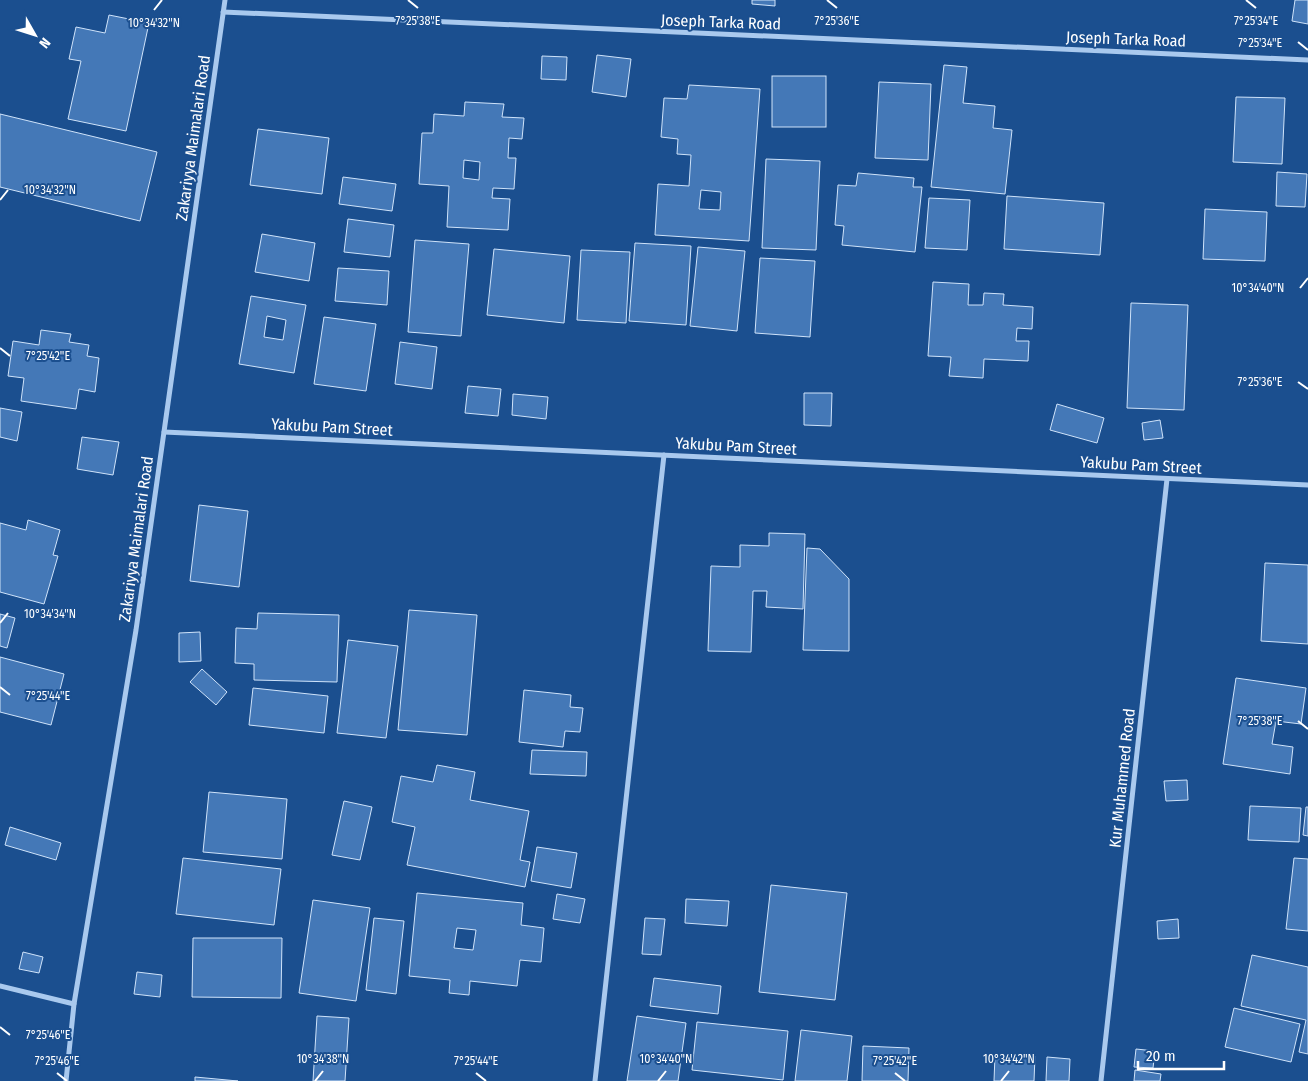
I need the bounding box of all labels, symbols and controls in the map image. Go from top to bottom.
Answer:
north arrow [10,10,60,60]
street label: Joseph Tarka Road [661,10,781,34]
text: 7°25'38"E [396,14,441,28]
text: 7°25'36"E [815,14,860,28]
text: 7°25'34"E [1234,14,1278,28]
text: 10°34'32"N [128,16,180,30]
street label: Joseph Tarka Road [1066,27,1186,51]
text: N [35,34,54,51]
text: 7°25'34"E [1238,36,1282,50]
street label: Zakariyya Maimalari Road [172,54,214,222]
text: 10°34'32"N [24,183,76,197]
text: 10°34'40"N [1232,281,1284,295]
text: 7°25'42"E [26,349,70,363]
text: 7°25'36"E [1238,375,1283,389]
street label: Yakubu Pam Street [271,414,394,440]
street label: Yakubu Pam Street [675,433,798,459]
street label: Yakubu Pam Street [1080,452,1203,478]
street label: Zakariyya Maimalari Road [115,455,157,623]
text: 10°34'34"N [24,607,76,621]
text: 7°25'44"E [26,689,70,703]
street label: Kur Muhammed Road [1105,707,1139,849]
text: 7°25'38"E [1238,714,1283,728]
text: 7°25'46"E [26,1028,71,1042]
scale bar [1138,1038,1224,1070]
text: 20 m [1146,1047,1176,1065]
text: 10°34'38"N [297,1052,349,1066]
text: 10°34'40"N [640,1052,692,1066]
text: 10°34'42"N [983,1052,1035,1066]
text: 7°25'46"E [35,1054,80,1068]
text: 7°25'44"E [454,1054,498,1068]
text: 7°25'42"E [873,1054,917,1068]

